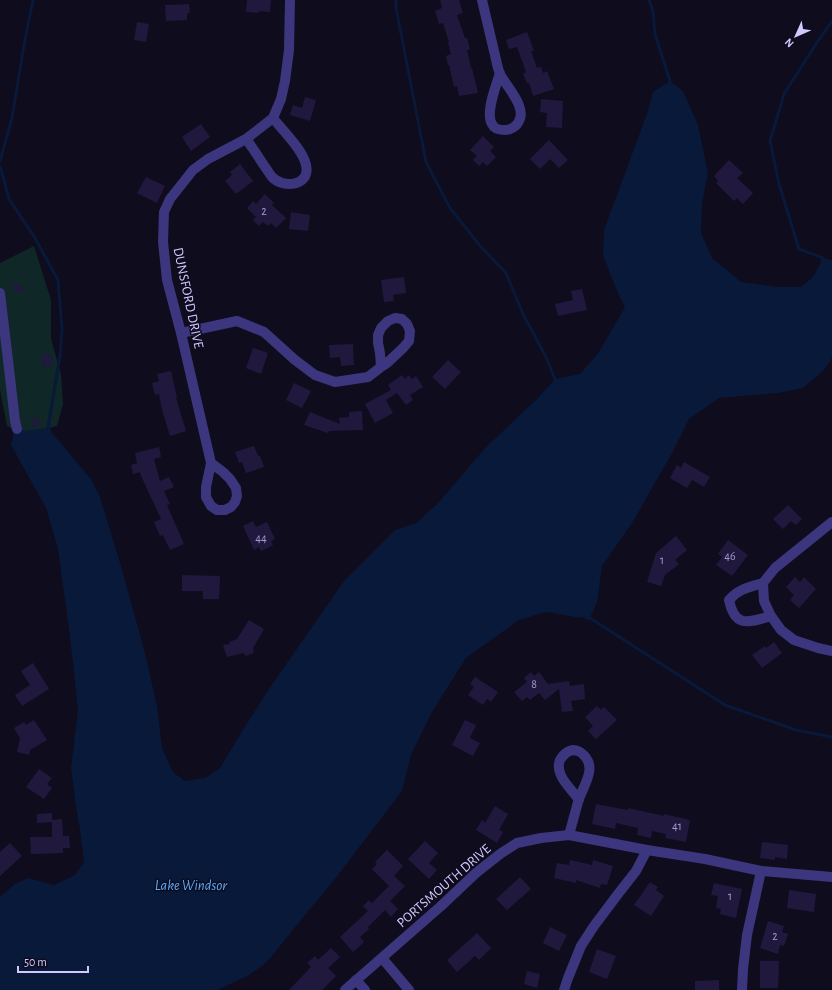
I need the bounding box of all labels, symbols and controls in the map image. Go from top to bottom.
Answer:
north arrow [776,16,816,56]
text: N [783,36,796,49]
house number: 2 [261,205,267,217]
street label: DUNSFORD DRIVE [170,246,206,350]
house number: 44 [255,532,267,544]
house number: 46 [724,550,736,562]
house number: 1 [660,554,664,566]
house number: 8 [531,678,537,690]
house number: 41 [672,820,682,832]
street label: PORTSMOUTH DRIVE [394,841,494,930]
water label: Lake Windsor [155,878,228,893]
house number: 1 [728,890,732,902]
house number: 2 [772,930,778,942]
scale bar [18,948,88,974]
text: 50 m [24,956,47,968]

